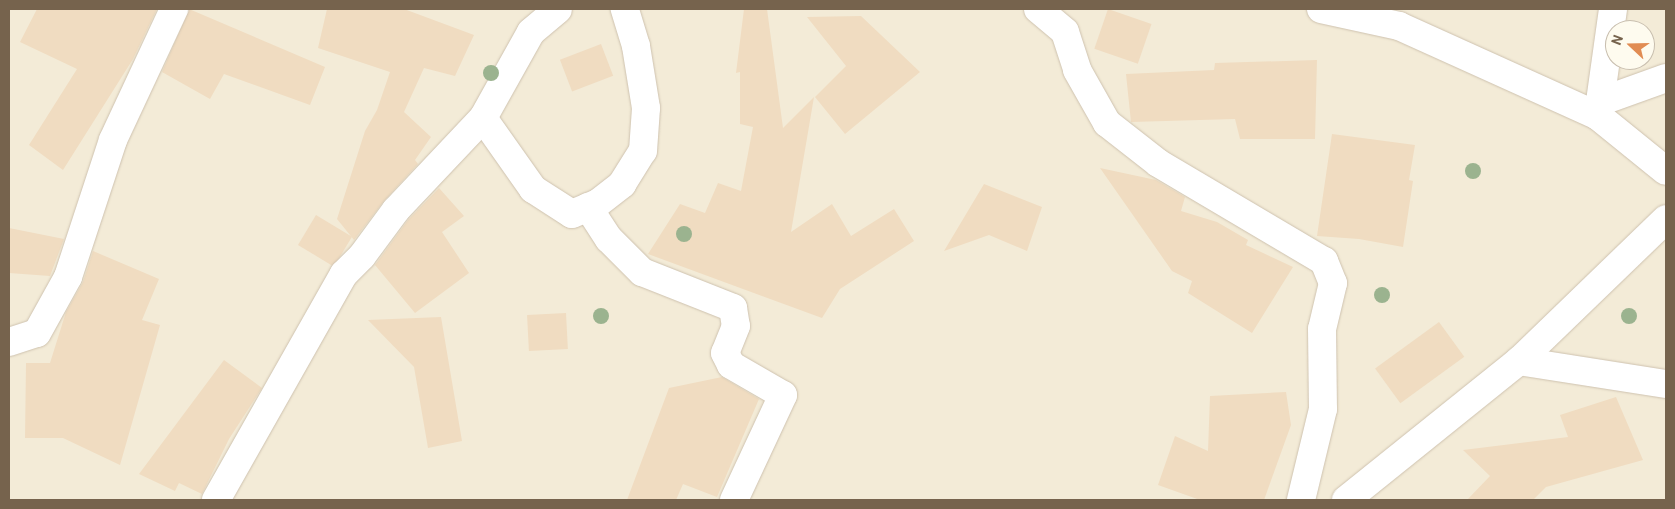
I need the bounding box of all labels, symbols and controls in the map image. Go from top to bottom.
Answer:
north arrow [1605,20,1655,70]
text: N [1607,32,1626,47]

